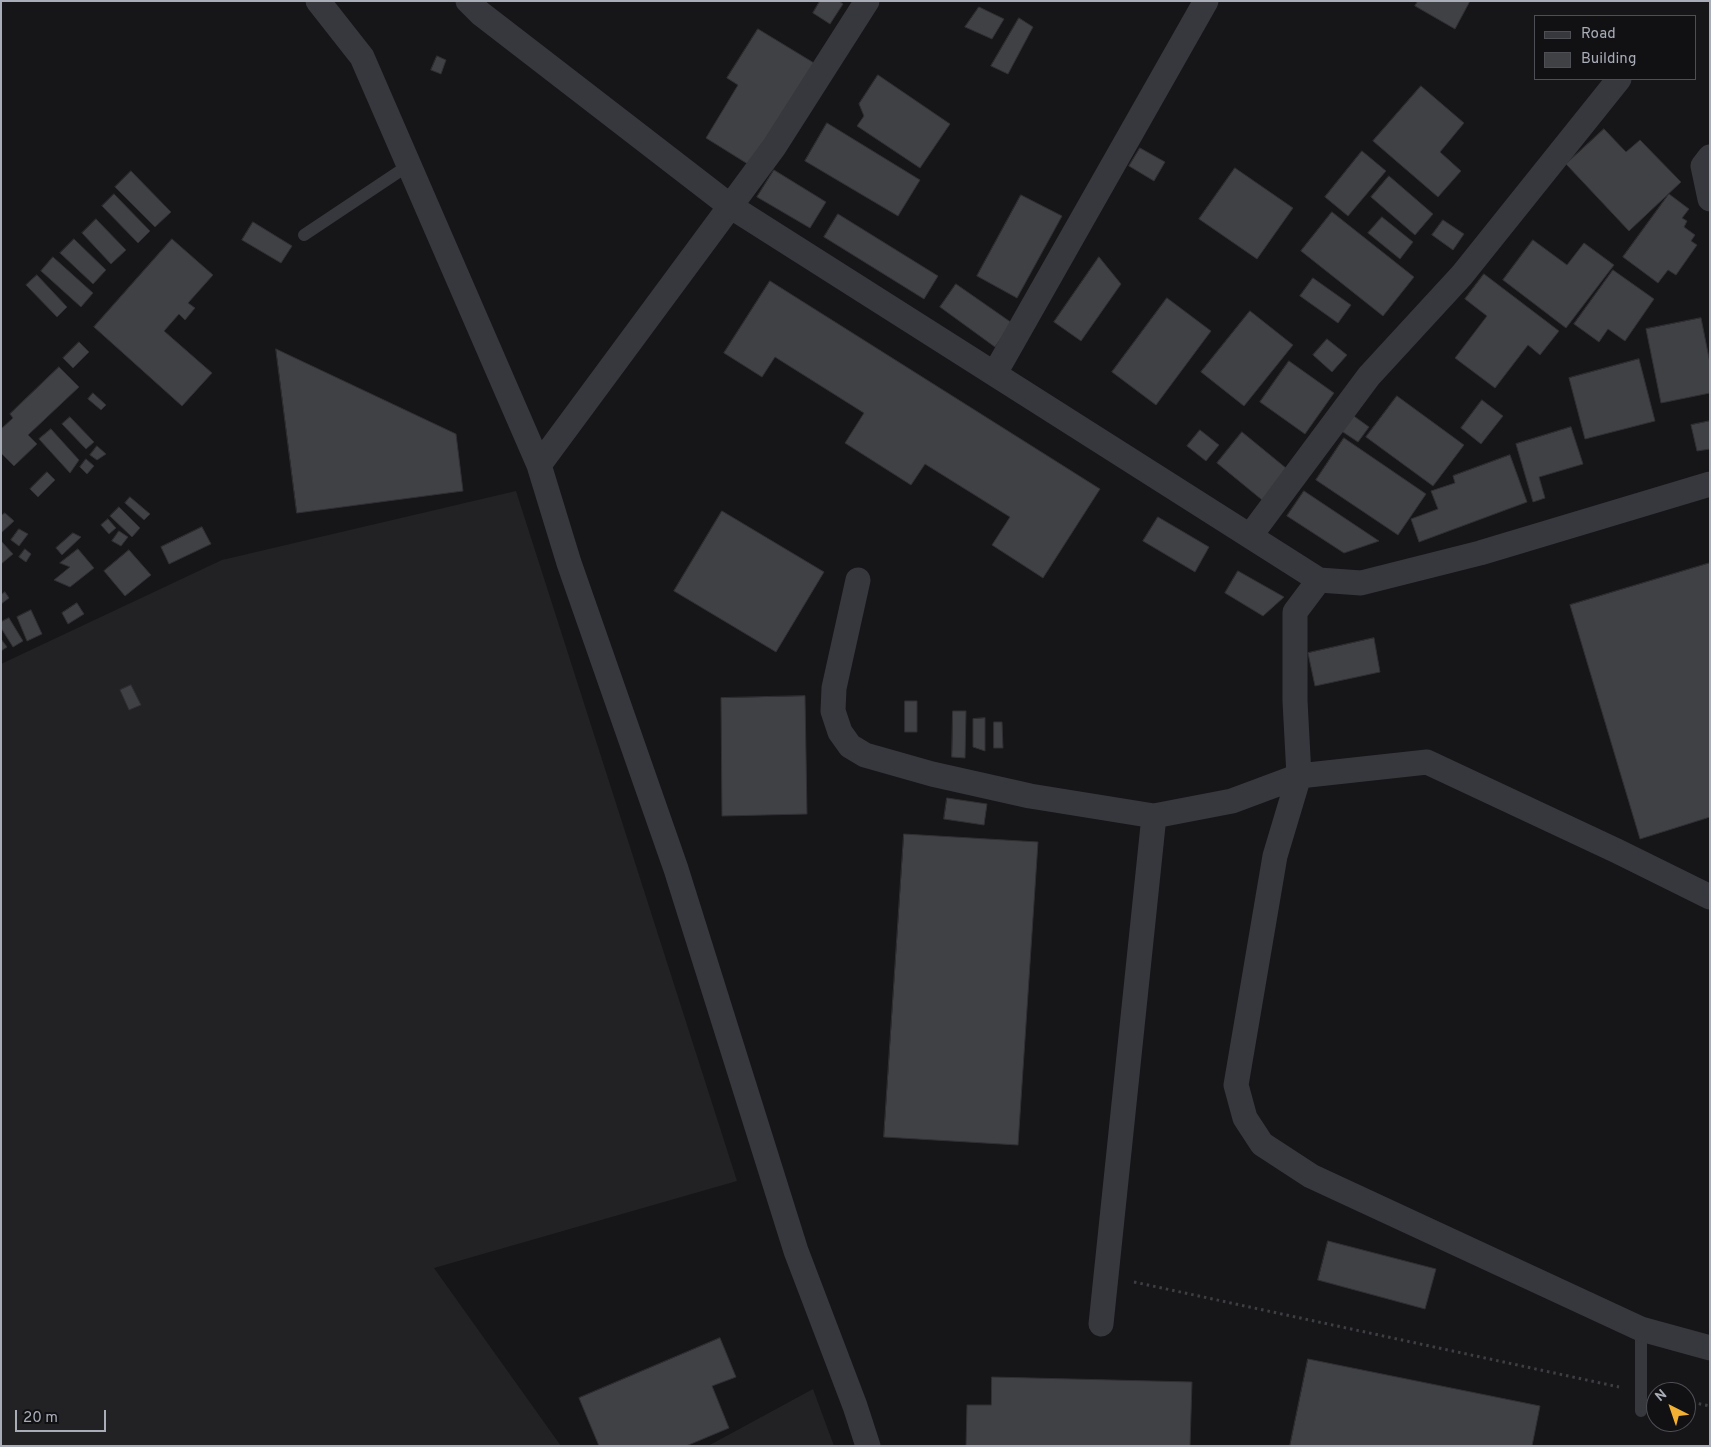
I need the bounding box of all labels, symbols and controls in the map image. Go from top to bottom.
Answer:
legend [1534,15,1696,80]
text: Road [1581,25,1616,44]
text: Building [1581,50,1636,69]
north arrow [1646,1382,1696,1432]
text: N [1652,1386,1671,1406]
scale bar [18,1400,109,1432]
text: 20 m [23,1409,58,1428]

